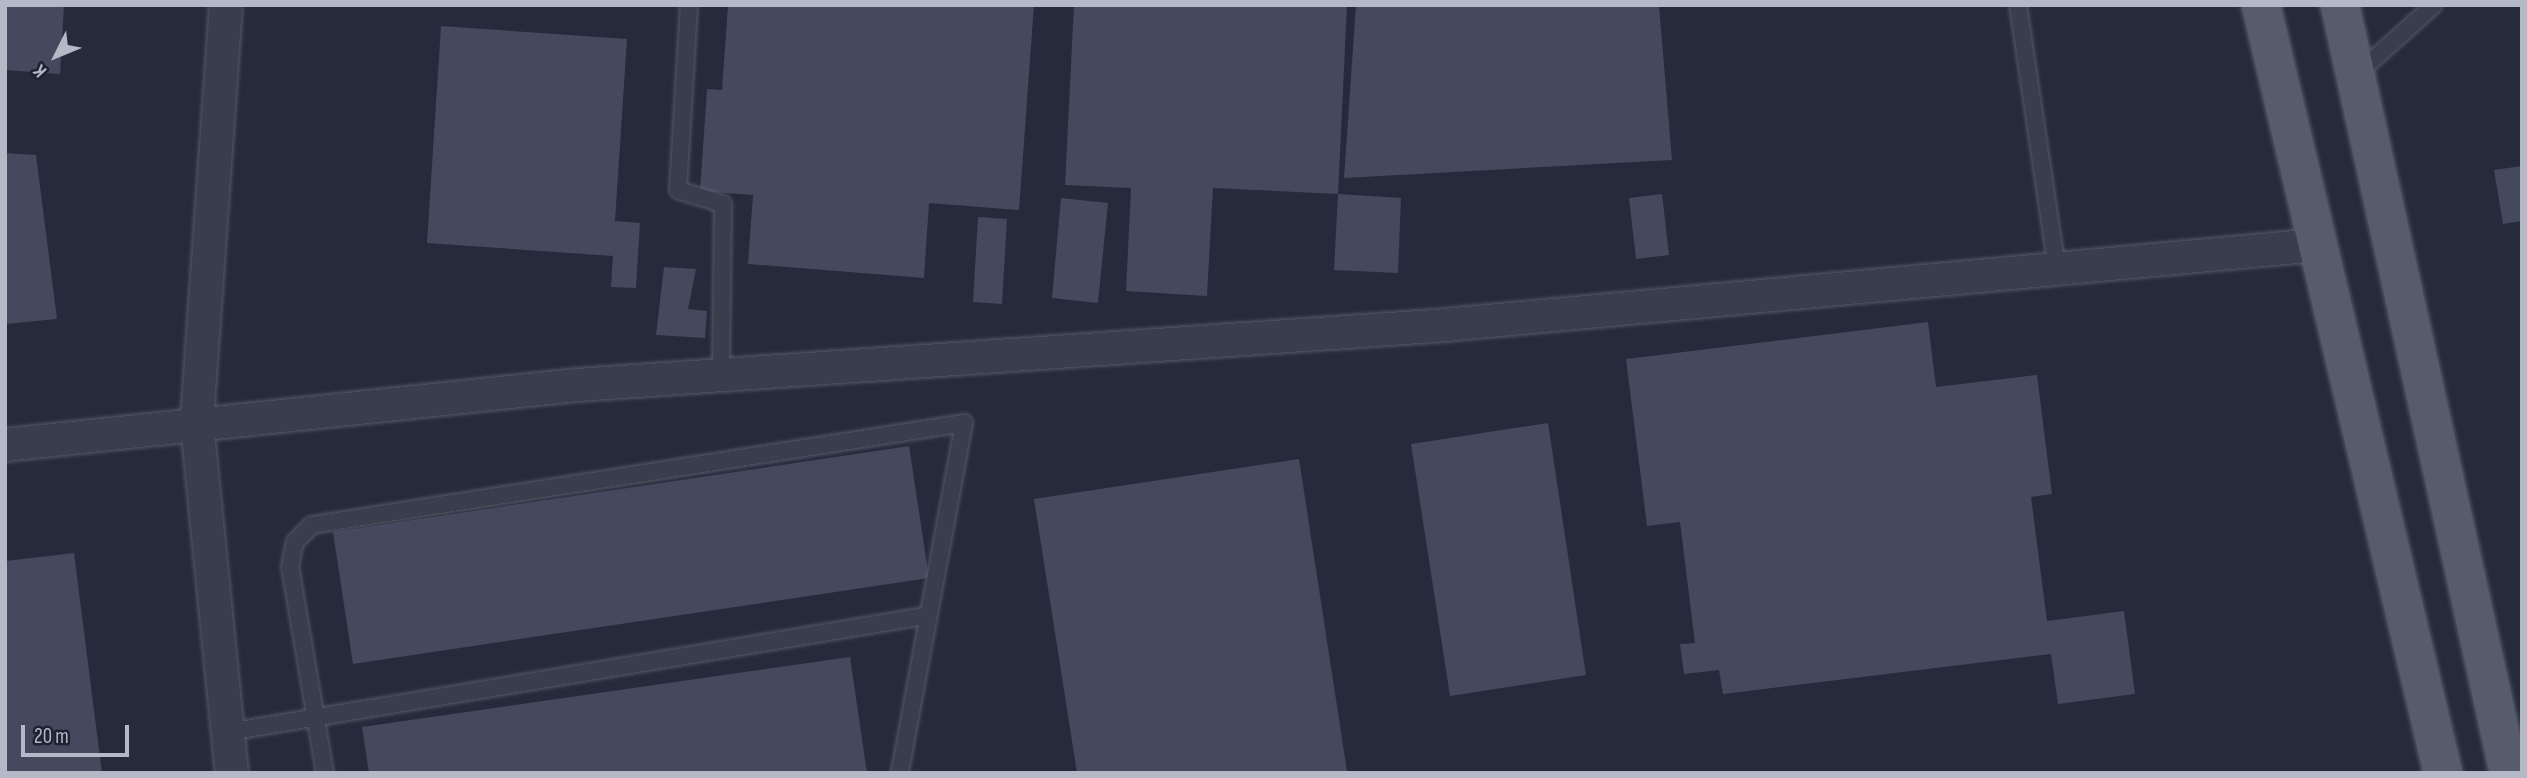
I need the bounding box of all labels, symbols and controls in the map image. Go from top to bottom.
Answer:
north arrow [21,21,91,91]
text: K [29,59,52,82]
scale bar [24,712,133,756]
text: 20 m [34,724,69,749]

